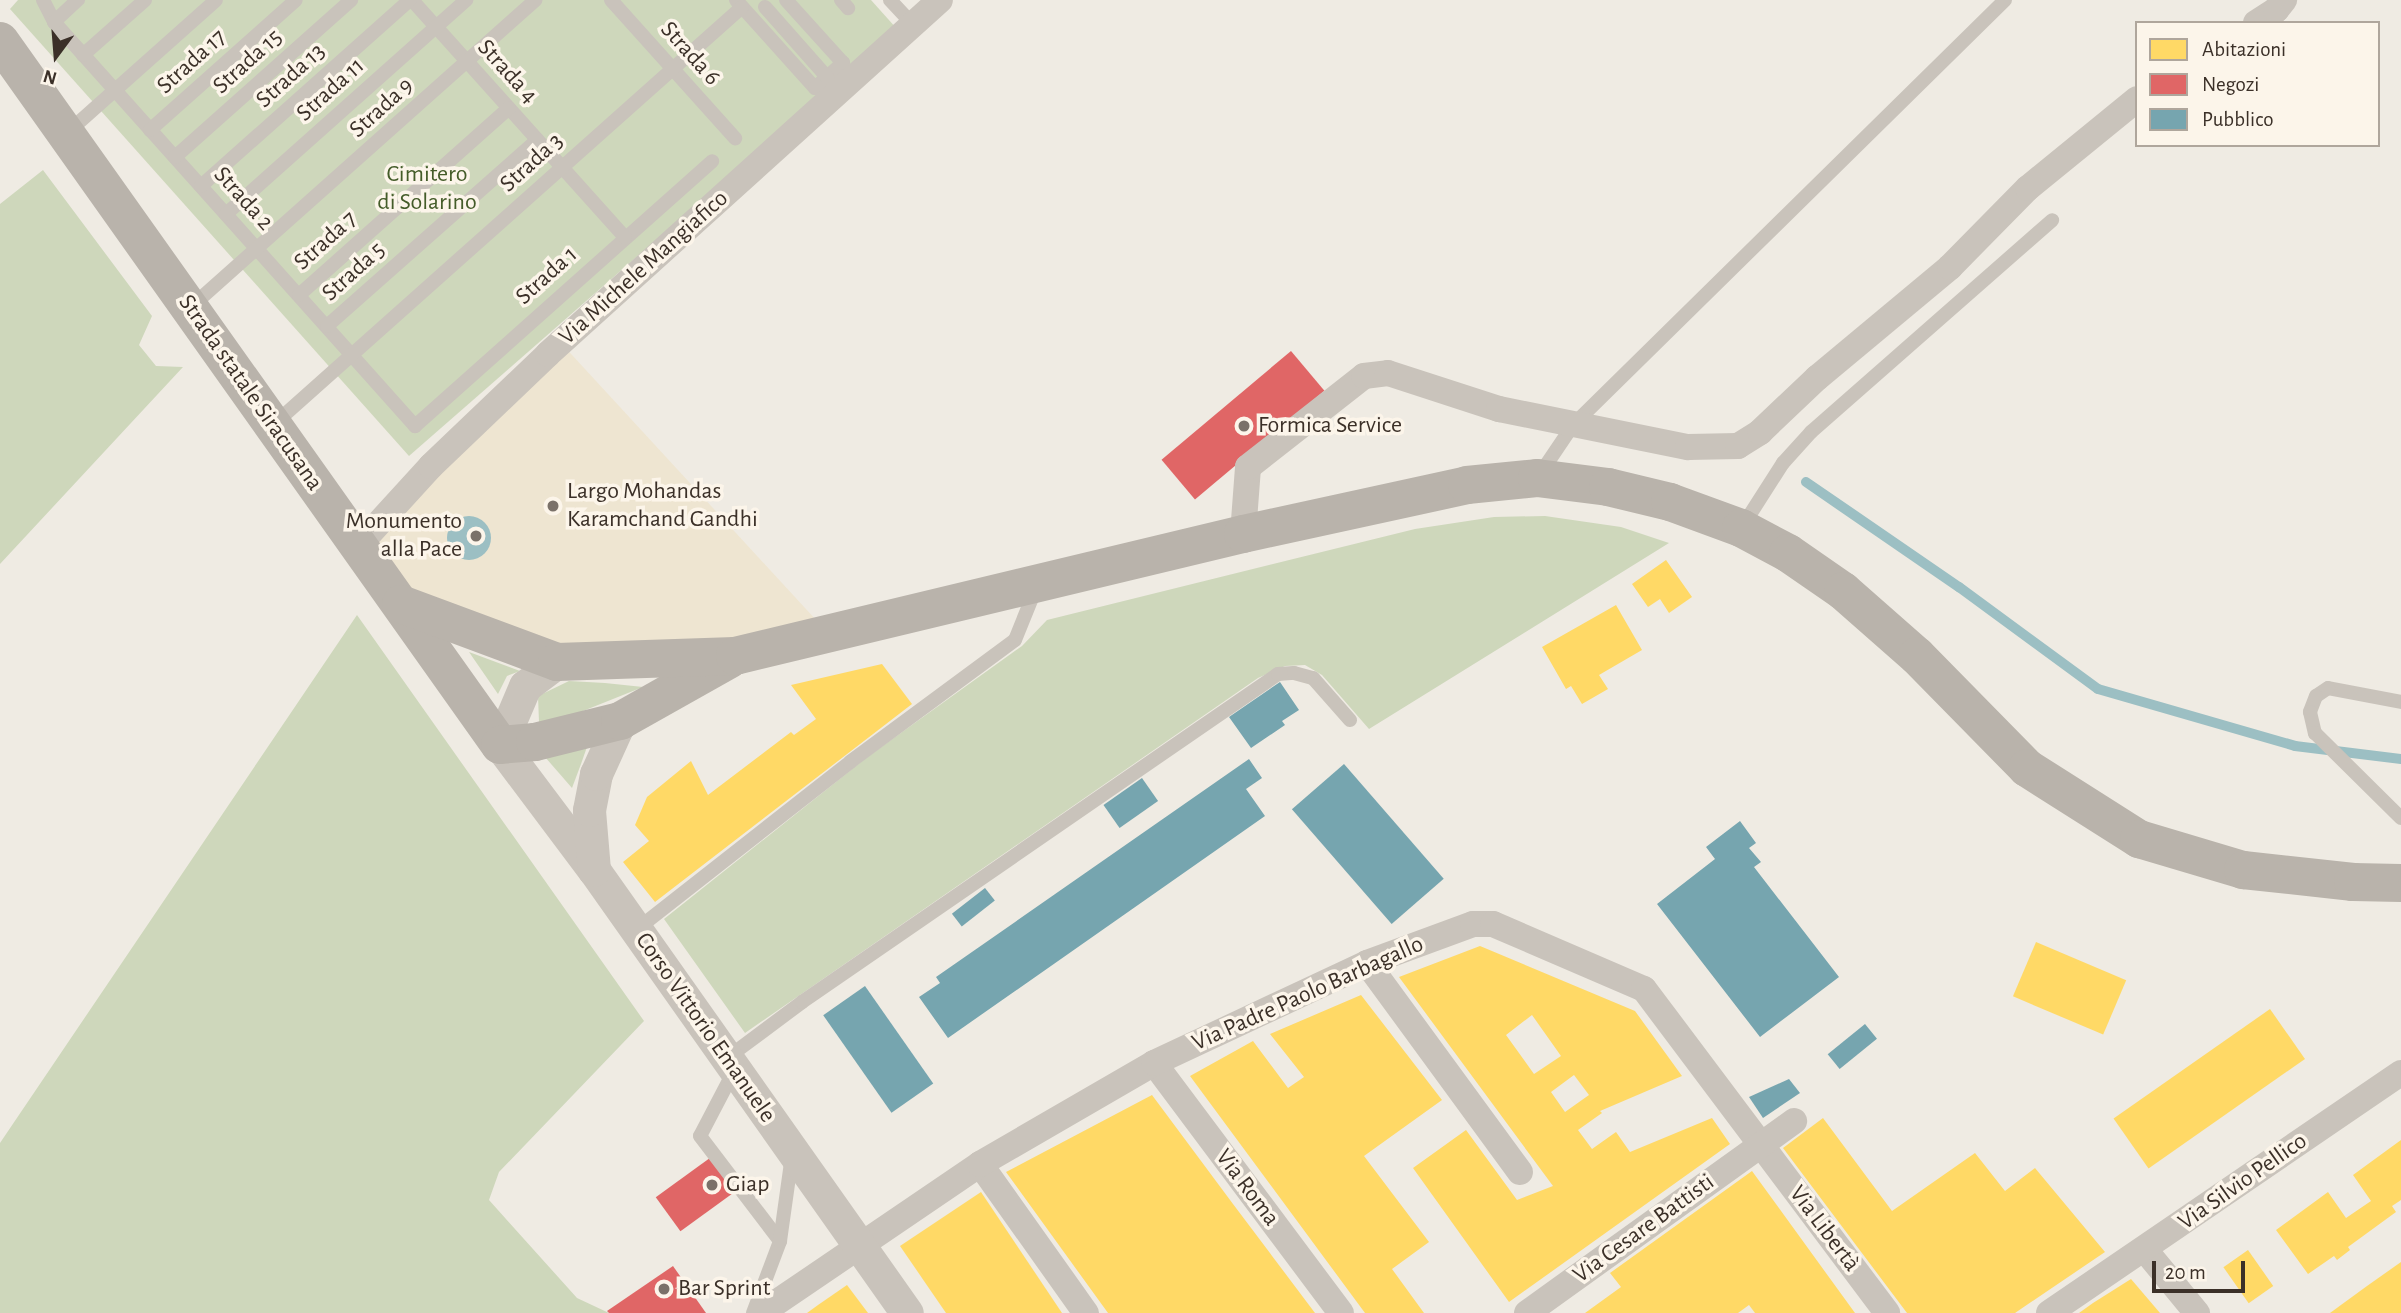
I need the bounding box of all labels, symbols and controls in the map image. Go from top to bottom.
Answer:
street label: Strada 6 [654,16,726,92]
north arrow [21,21,91,91]
legend [2135,21,2380,147]
street label: Strada 17 [151,23,233,101]
street label: Strada 15 [207,23,289,101]
street label: Strada 4 [471,34,543,110]
street label: Strada 13 [250,37,332,115]
text: Abitazioni [2202,39,2286,60]
street label: Strada 11 [291,52,371,128]
text: N [41,66,59,88]
street label: Strada 9 [344,72,420,144]
text: Negozi [2202,74,2259,95]
text: Pubblico [2202,109,2274,130]
street label: Strada 3 [495,127,569,199]
street label: Strada 2 [207,161,279,237]
park label: Cimitero di Solarino [377,161,477,217]
street label: Via Michele Mangiafico [554,185,734,351]
street label: Strada 7 [288,205,364,277]
street label: Strada 5 [316,236,392,308]
street label: Strada 1 [510,241,584,311]
street label: Strada statale Siracusana [171,289,329,497]
place label: Formica Service [1258,412,1402,440]
marker: Formica Service [1236,418,1252,434]
place label: Largo Mohandas Karamchand Gandhi [567,478,758,534]
marker: Largo Mohandas Karamchand Gandhi [545,498,561,514]
place label: Monumento alla Pace [346,508,462,564]
marker: Monumento alla Pace [468,528,484,544]
street label: Corso Vittorio Emanuele [629,928,781,1128]
street label: Via Padre Paolo Barbagallo [1188,930,1428,1058]
street label: Via Silvio Pellico [2173,1127,2313,1237]
street label: Via Roma [1209,1144,1285,1232]
street label: Via Cesare Battisti [1568,1168,1720,1290]
place label: Giap [726,1171,770,1199]
marker: Giap [704,1177,720,1193]
street label: Via Libertà [1782,1180,1866,1278]
scale bar [2156,1246,2249,1290]
text: 20 m [2165,1262,2206,1283]
place label: Bar Sprint [678,1275,770,1303]
marker: Bar Sprint [656,1281,672,1297]

